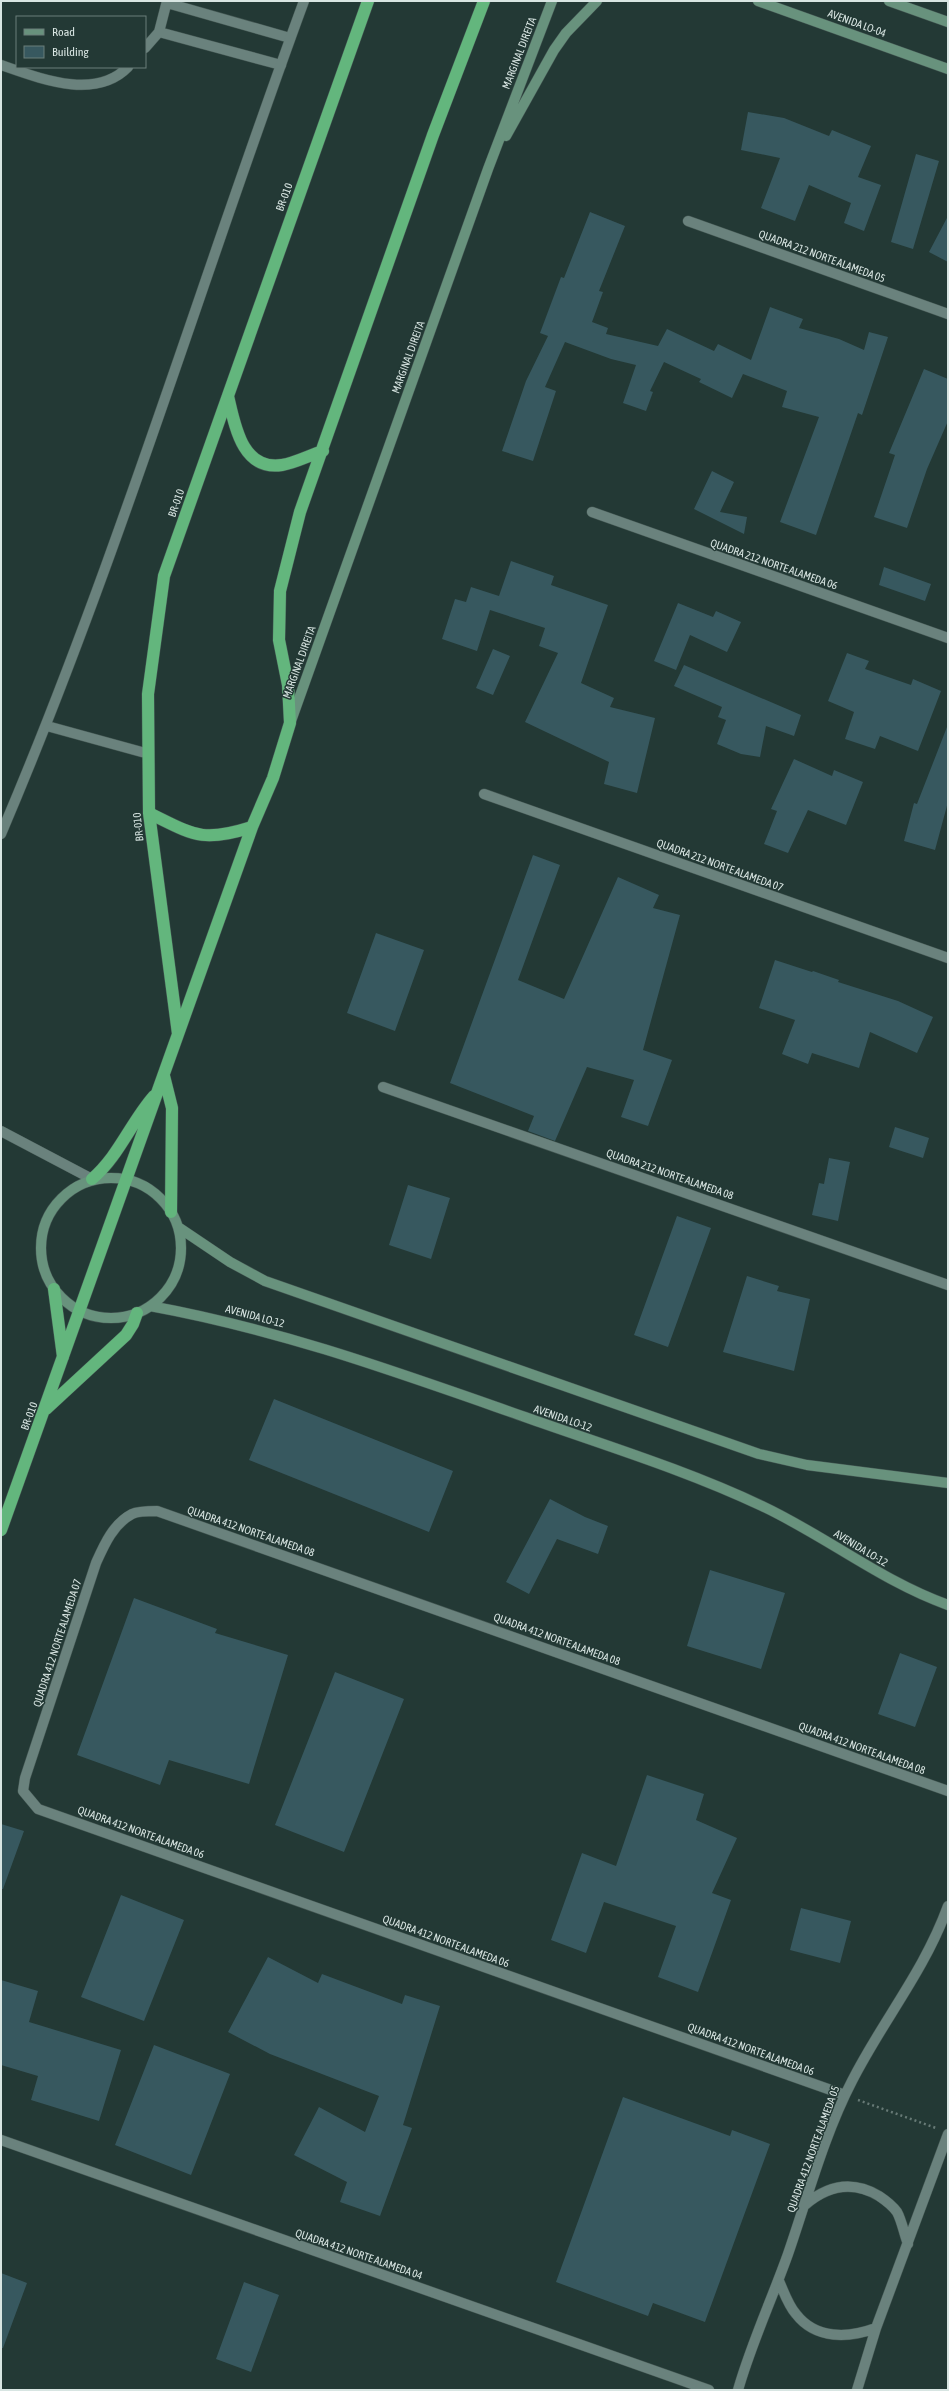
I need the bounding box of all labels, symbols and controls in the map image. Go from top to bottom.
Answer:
street label: AVENIDA LO-04 [826,7,888,39]
street label: MARGINAL DIREITA [500,15,538,91]
legend [16,16,146,68]
text: Road [52,25,75,39]
text: Building [52,45,90,59]
street label: BR-010 [273,181,295,213]
street label: QUADRA 212 NORTE ALAMEDA 05 [757,227,887,285]
street label: MARGINAL DIREITA [389,319,427,395]
street label: BR-010 [166,487,186,519]
street label: QUADRA 212 NORTE ALAMEDA 06 [709,537,839,591]
street label: MARGINAL DIREITA [280,624,318,700]
street label: BR-010 [131,812,145,842]
street label: QUADRA 212 NORTE ALAMEDA 07 [655,836,785,894]
street label: QUADRA 212 NORTE ALAMEDA 08 [605,1147,735,1201]
street label: AVENIDA LO-12 [224,1302,286,1330]
street label: BR-010 [18,1400,40,1432]
street label: AVENIDA LO-12 [532,1402,594,1434]
street label: QUADRA 412 NORTE ALAMEDA 08 [186,1504,316,1558]
street label: AVENIDA LO-12 [832,1527,890,1569]
street label: QUADRA 412 NORTE ALAMEDA 07 [31,1578,83,1708]
street label: QUADRA 412 NORTE ALAMEDA 08 [492,1610,622,1668]
street label: QUADRA 412 NORTE ALAMEDA 08 [797,1719,927,1777]
street label: QUADRA 412 NORTE ALAMEDA 06 [76,1803,206,1861]
street label: QUADRA 412 NORTE ALAMEDA 06 [381,1912,511,1970]
street label: QUADRA 412 NORTE ALAMEDA 06 [686,2020,816,2078]
street label: QUADRA 412 NORTE ALAMEDA 05 [784,2084,842,2214]
street label: QUADRA 412 NORTE ALAMEDA 04 [294,2227,424,2281]

